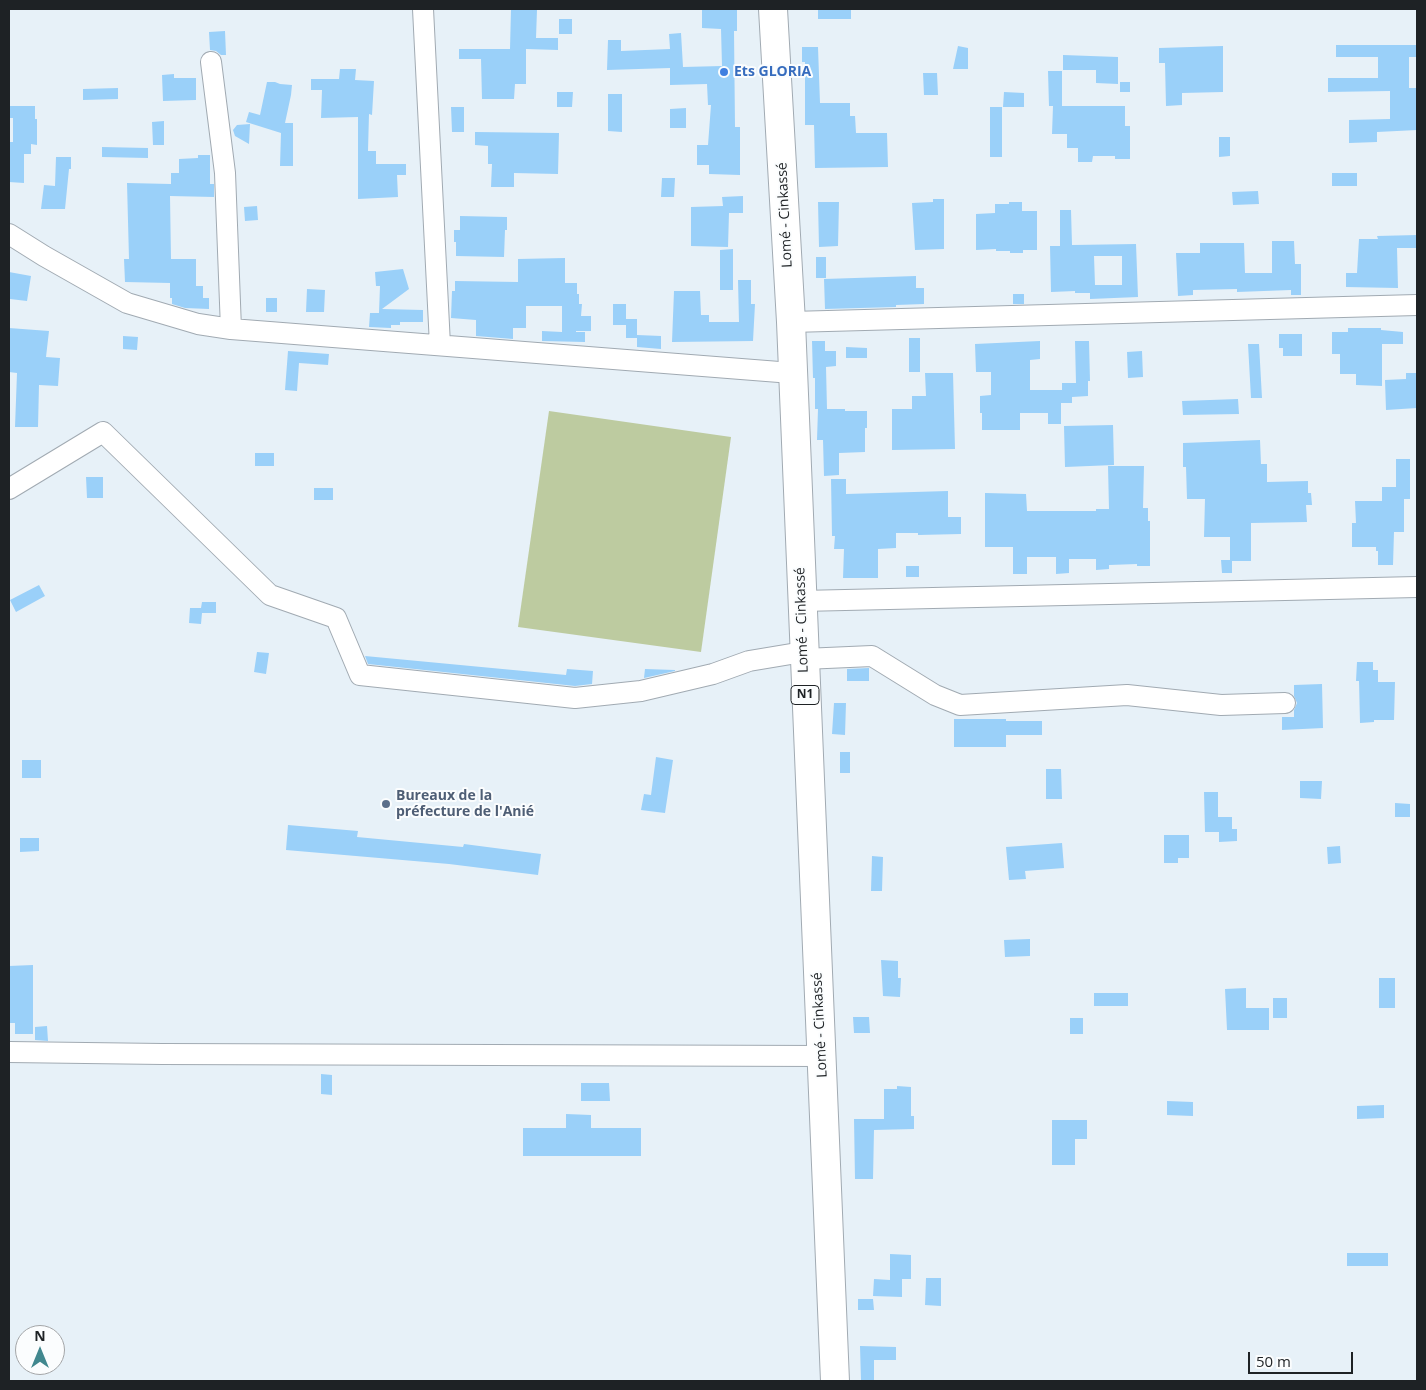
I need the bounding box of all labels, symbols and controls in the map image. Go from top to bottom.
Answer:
place label: Ets GLORIA [734,64,811,80]
marker: Ets GLORIA [718,66,730,78]
street label: Lomé - Cinkassé [774,162,796,268]
street label: Lomé - Cinkassé [792,567,812,673]
road number: N1 [791,686,819,704]
place label: Bureaux de la préfecture de l'Anié [396,788,534,820]
marker: Bureaux de la préfecture de l'Anié [380,798,392,810]
street label: Lomé - Cinkassé [809,972,831,1078]
north arrow [15,1325,65,1375]
text: N [34,1326,46,1345]
scale bar [1251,1342,1356,1374]
text: 50 m [1256,1351,1291,1371]

